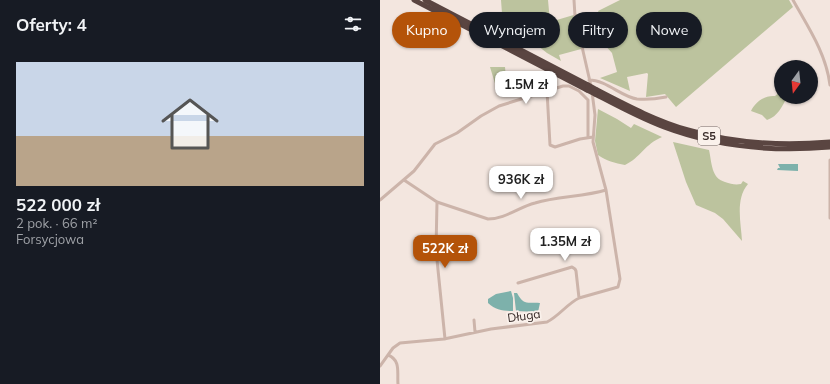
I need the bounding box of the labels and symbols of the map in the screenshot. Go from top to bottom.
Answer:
north arrow [774,60,818,104]
pin: 1.5M zł [489,71,563,105]
road number: S5 [698,127,720,145]
pin: 936K zł [484,166,558,200]
pin: 1.35M zł [524,228,606,262]
pin: 522K zł [408,235,482,269]
street label: Długa [506,306,541,325]

